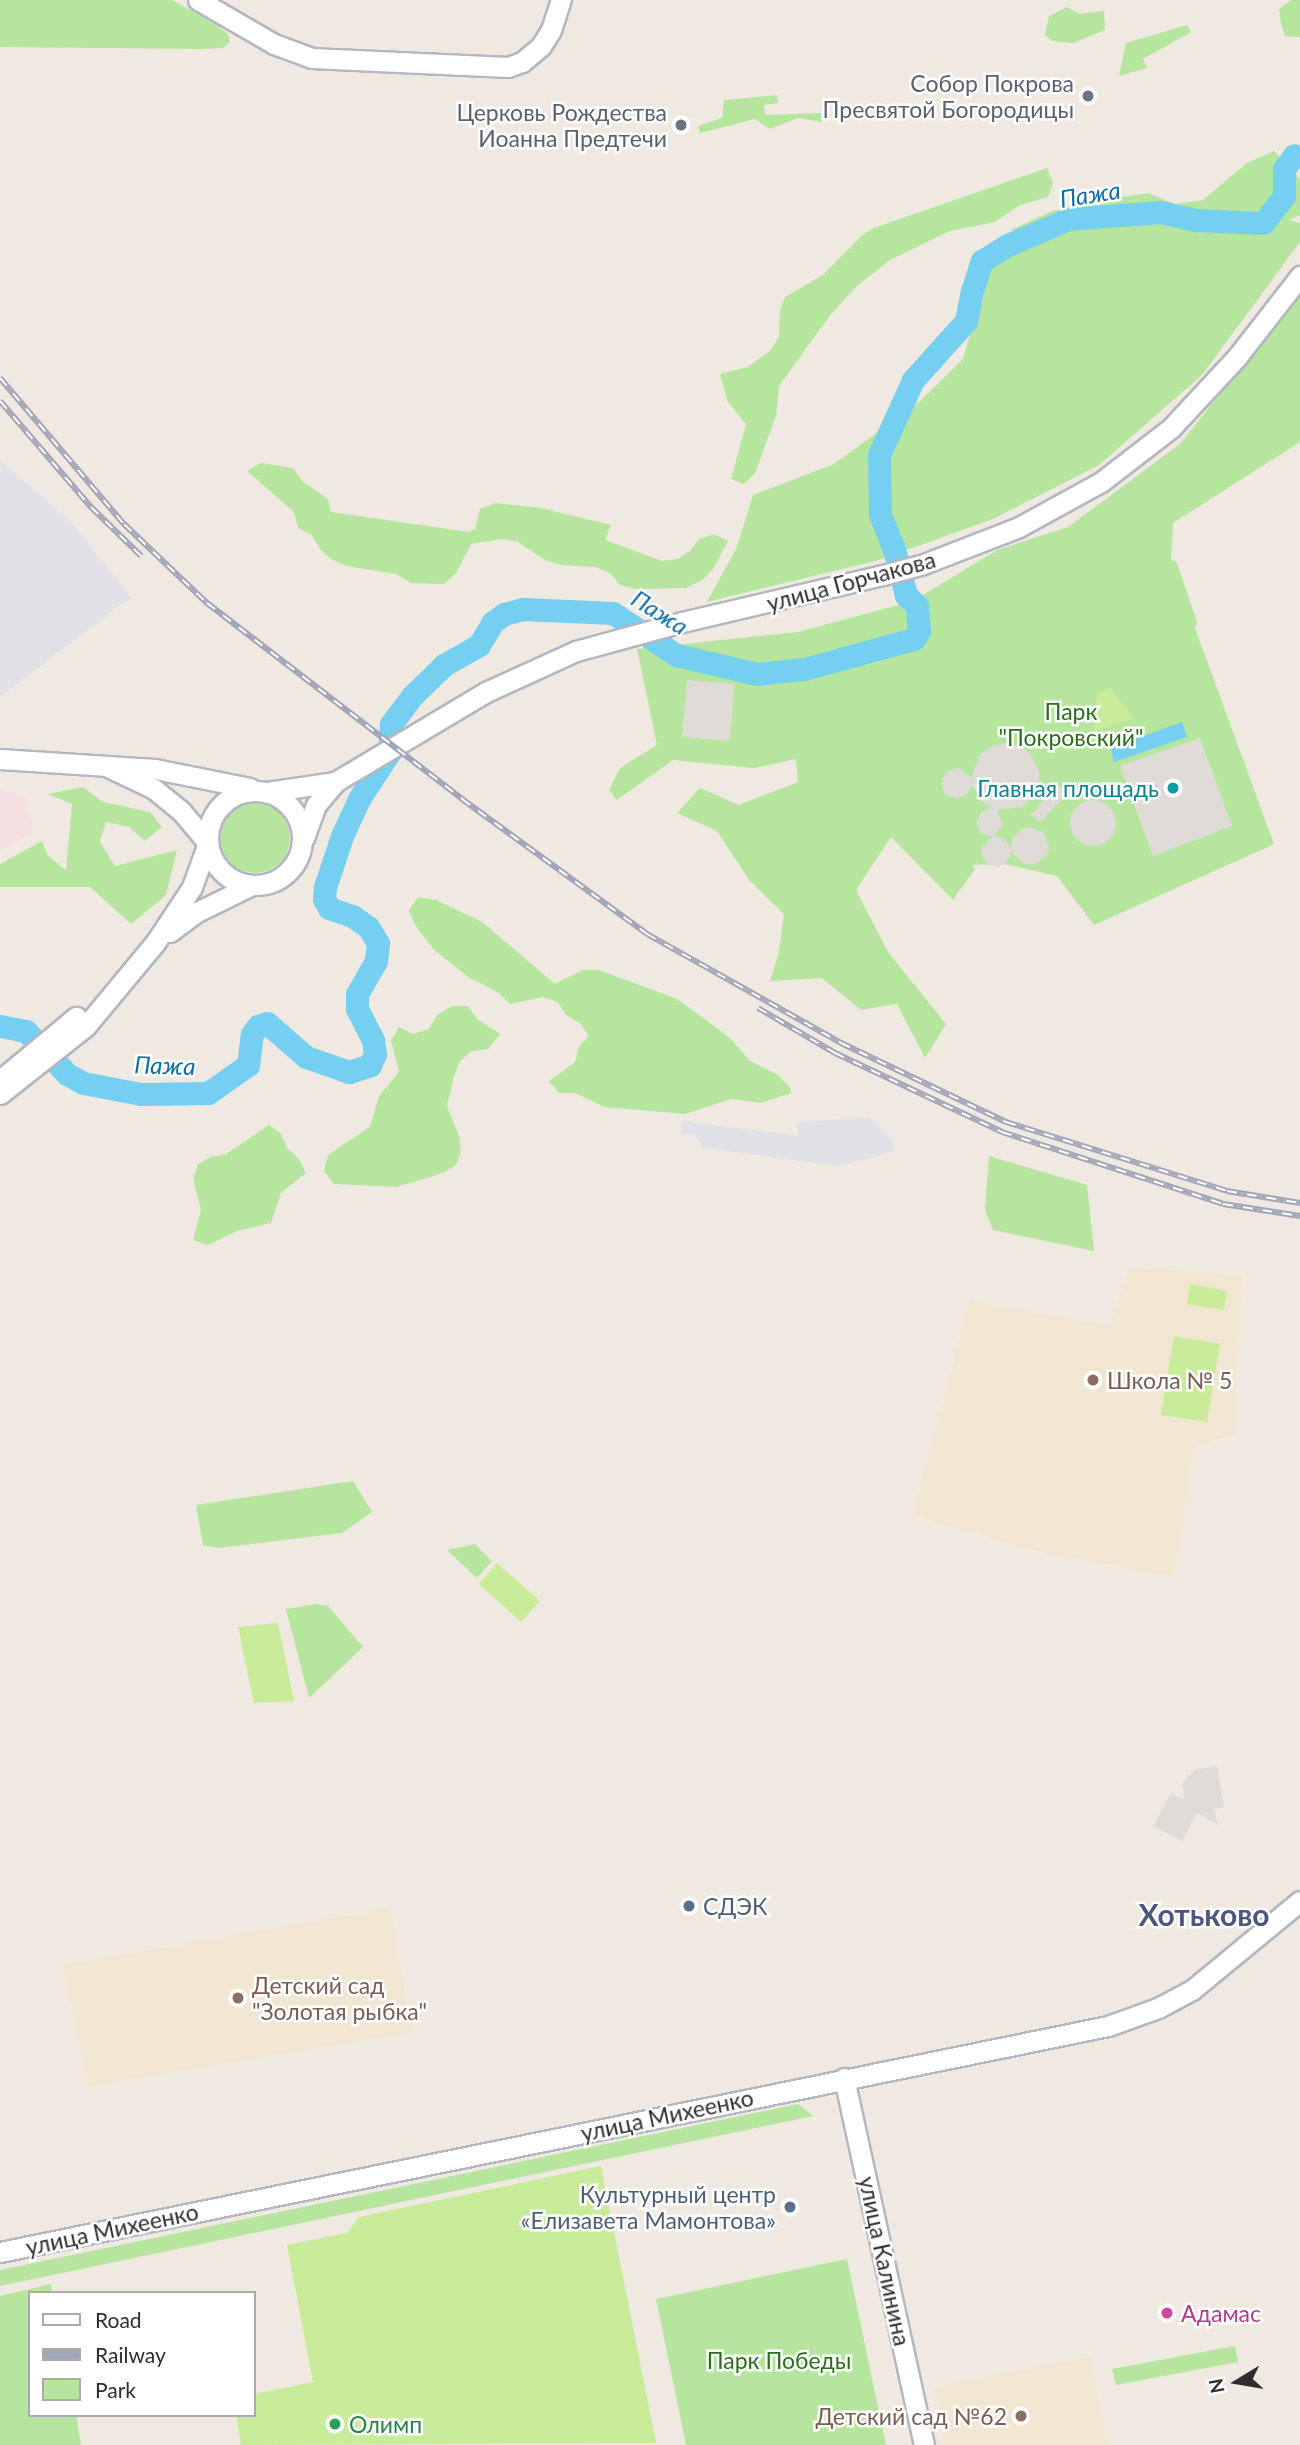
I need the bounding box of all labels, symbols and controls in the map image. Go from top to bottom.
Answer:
place label: Собор Покрова Пресвятой Богородицы [823,69,1074,123]
marker: Собор Покрова Пресвятой Богородицы [1080,88,1096,104]
place label: Церковь Рождества Иоанна Предтечи [456,98,667,152]
marker: Церковь Рождества Иоанна Предтечи [673,117,689,133]
water label: Пажа [1058,175,1122,213]
street label: улица Горчакова [764,545,938,617]
water label: Пажа [626,584,694,640]
park label: Парк "Покровский" [998,697,1144,751]
place label: Главная площадь [977,774,1159,802]
marker: Главная площадь [1165,780,1181,796]
water label: Пажа [134,1050,196,1080]
place label: Школа № 5 [1107,1366,1232,1394]
marker: Школа № 5 [1085,1372,1101,1388]
place label: СДЭК [703,1892,767,1920]
district label: Хотьково [1139,1896,1269,1932]
marker: СДЭК [681,1898,697,1914]
place label: Детский сад "Золотая рыбка" [252,1971,427,2025]
marker: Детский сад "Золотая рыбка" [230,1990,246,2006]
street label: улица Михеенко [578,2083,756,2147]
street label: улица Калинина [854,2174,916,2348]
place label: Культурный центр «Елизавета Мамонтова» [521,2180,776,2234]
street label: улица Михеенко [23,2197,201,2261]
marker: Культурный центр «Елизавета Мамонтова» [782,2199,798,2215]
legend [28,2291,256,2417]
place label: Адамас [1181,2299,1261,2327]
marker: Адамас [1159,2305,1175,2321]
text: Road [95,2307,142,2332]
text: Railway [95,2342,166,2367]
park label: Парк Победы [707,2346,851,2374]
north arrow [1202,2347,1272,2417]
text: Park [95,2377,136,2402]
text: N [1203,2377,1229,2395]
place label: Детский сад №62 [815,2402,1007,2430]
marker: Детский сад №62 [1013,2408,1029,2424]
place label: Олимп [349,2410,422,2438]
marker: Олимп [327,2416,343,2432]

